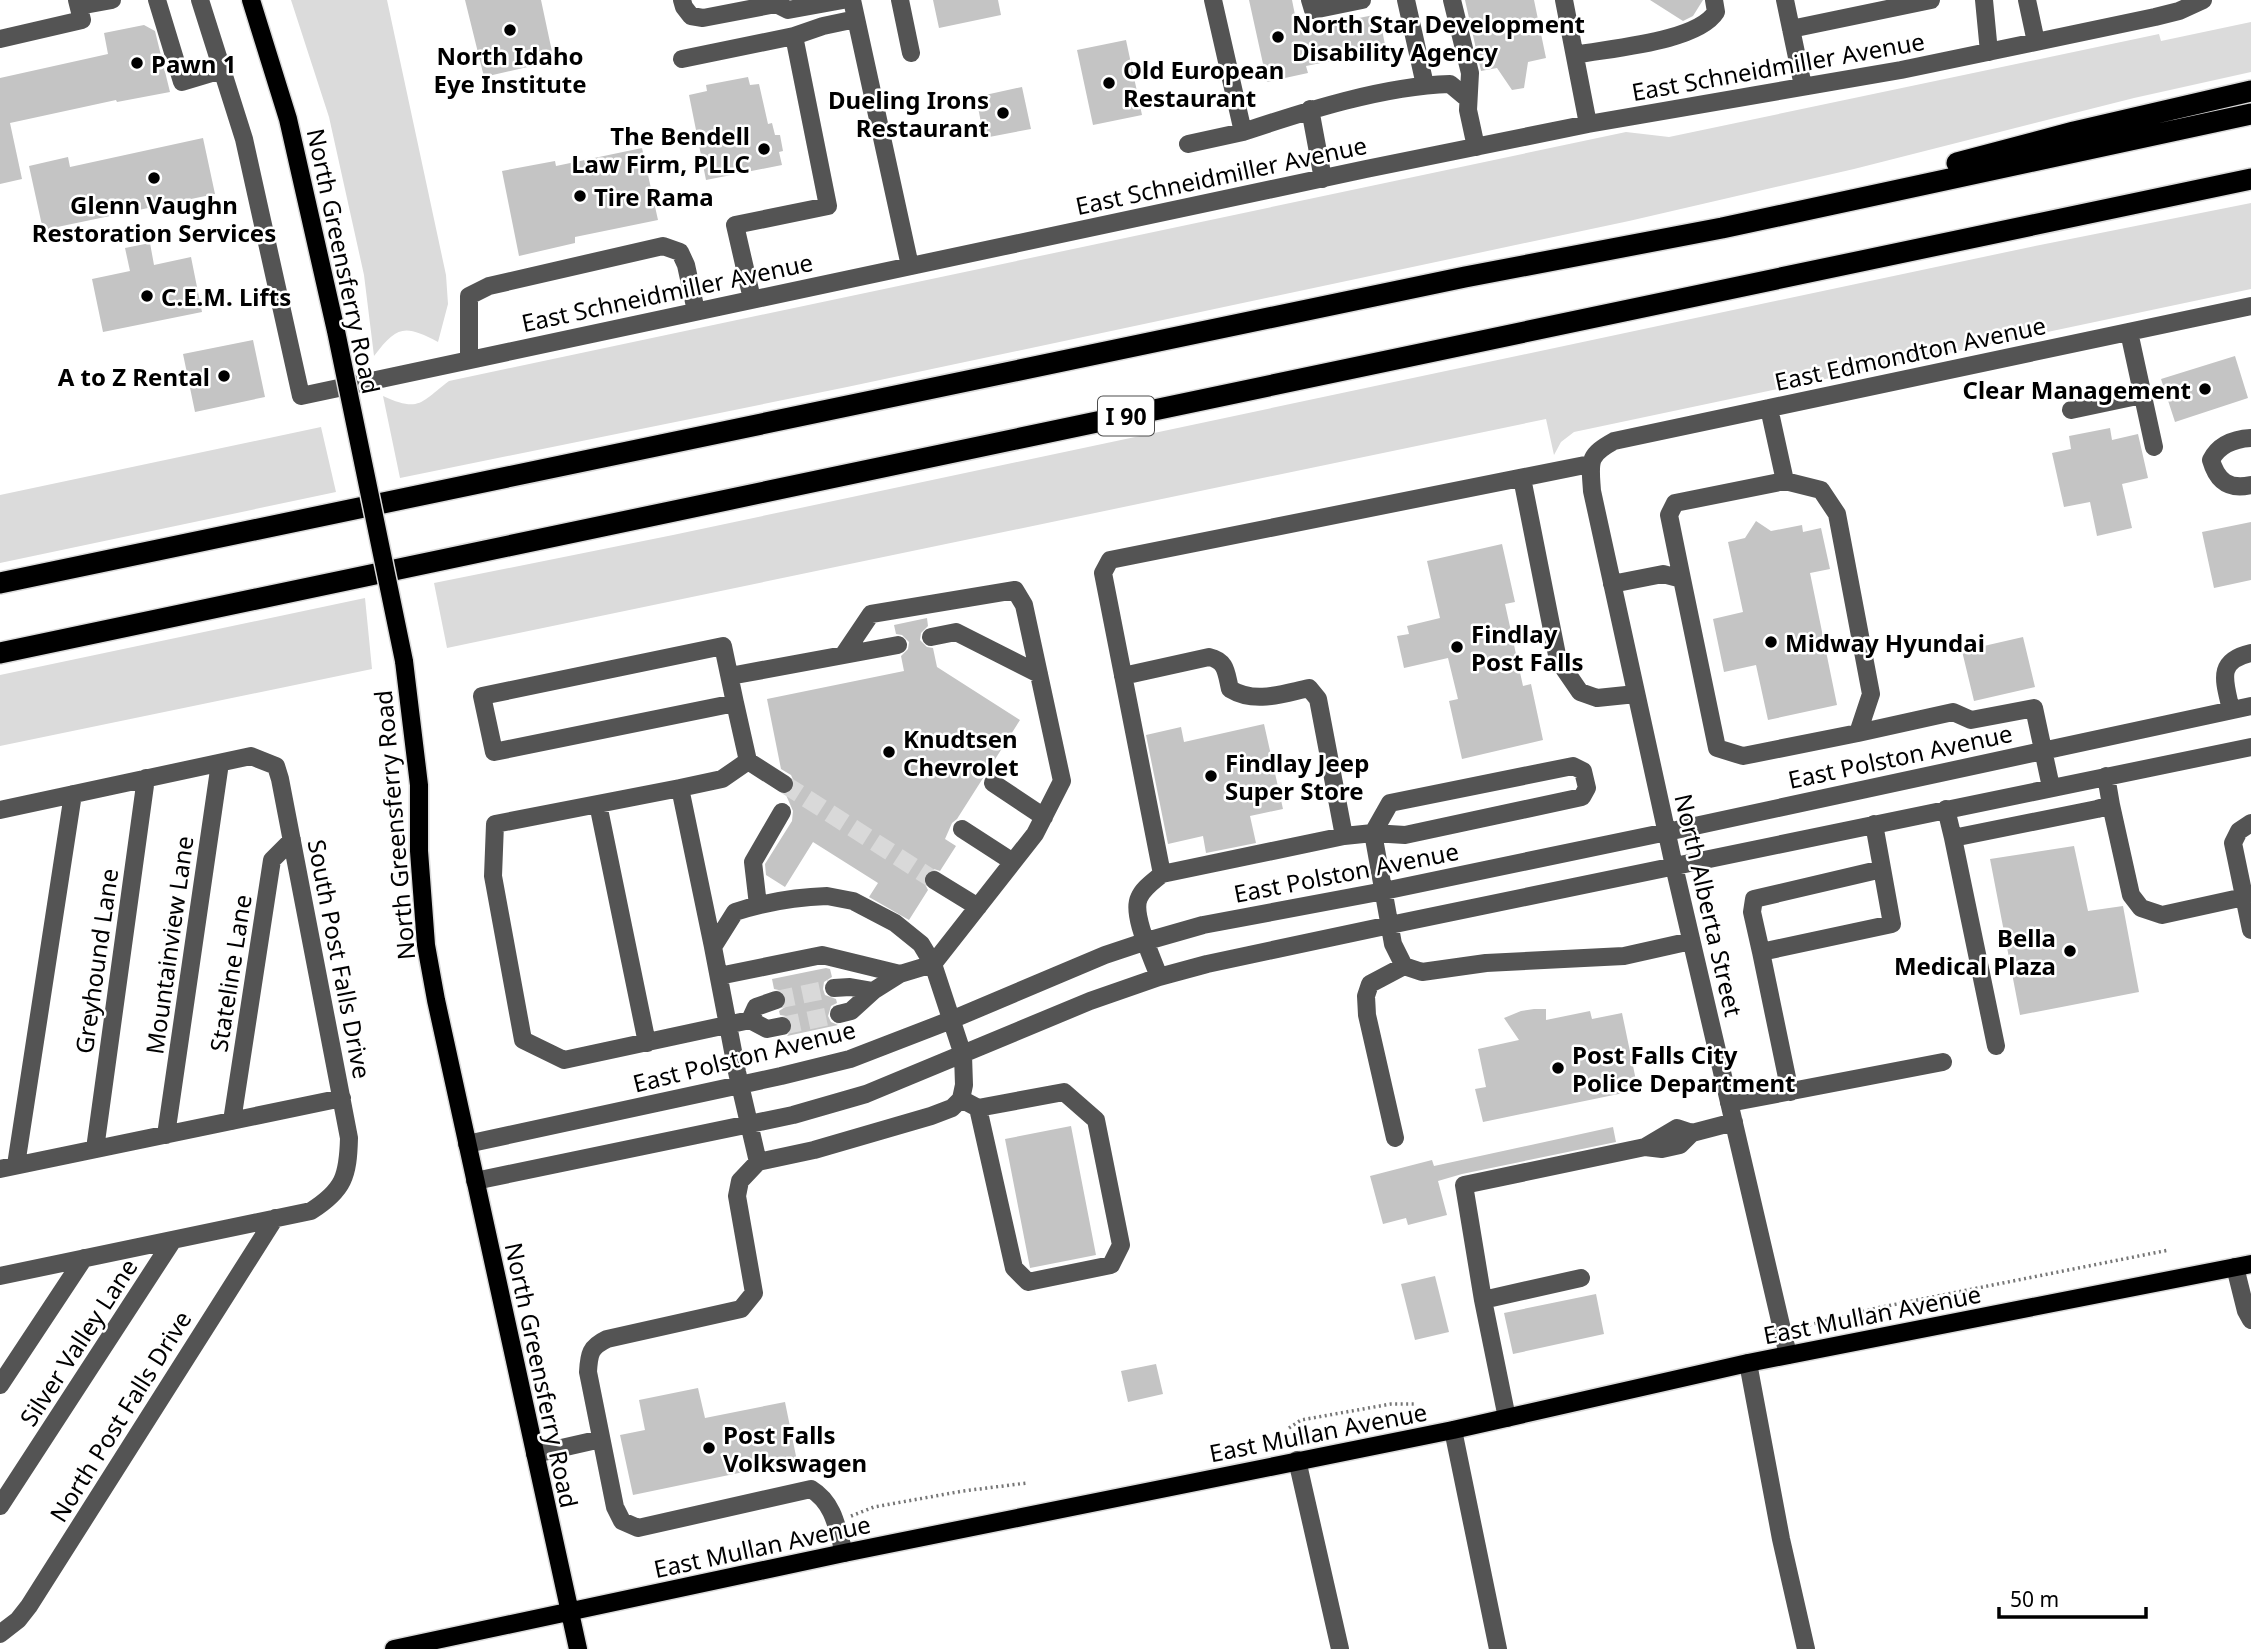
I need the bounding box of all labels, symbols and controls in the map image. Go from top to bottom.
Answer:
place label: North Star Development Disability Agency [1292,7,1585,68]
marker: North Idaho Eye Institute [502,22,518,38]
street label: East Schneidmiller Avenue [1629,24,1927,108]
marker: North Star Development Disability Agency [1270,29,1286,45]
place label: North Idaho Eye Institute [433,39,587,100]
place label: Pawn 1 [151,47,236,80]
place label: Old European Restaurant [1123,53,1284,114]
marker: Pawn 1 [129,55,145,71]
marker: Old European Restaurant [1101,75,1117,91]
place label: Dueling Irons Restaurant [828,83,989,144]
marker: Dueling Irons Restaurant [995,105,1011,121]
place label: The Bendell Law Firm, PLLC [571,119,750,180]
street label: North Greensferry Road [300,125,388,397]
street label: East Schneidmiller Avenue [1072,128,1370,222]
marker: The Bendell Law Firm, PLLC [756,141,772,157]
marker: Glenn Vaughn Restoration Services [146,170,162,186]
place label: Tire Rama [594,180,714,213]
place label: Glenn Vaughn Restoration Services [32,188,276,249]
marker: Tire Rama [572,188,588,204]
street label: East Schneidmiller Avenue [518,245,816,339]
place label: C.E.M. Lifts [161,280,291,313]
marker: C.E.M. Lifts [139,288,155,304]
street label: East Edmondton Avenue [1771,308,2049,398]
place label: A to Z Rental [58,360,210,393]
marker: A to Z Rental [216,368,232,384]
place label: Clear Management [1963,373,2191,406]
marker: Clear Management [2197,381,2213,397]
road number: I 90 [1098,396,1154,436]
place label: Findlay Post Falls [1471,617,1584,678]
place label: Midway Hyundai [1785,626,1985,659]
marker: Midway Hyundai [1763,634,1779,650]
marker: Findlay Post Falls [1449,639,1465,655]
street label: North Greensferry Road [366,689,422,961]
street label: East Polston Avenue [1785,716,2015,796]
place label: Knudtsen Chevrolet [903,722,1019,783]
marker: Knudtsen Chevrolet [881,744,897,760]
place label: Findlay Jeep Super Store [1225,746,1369,807]
marker: Findlay Jeep Super Store [1203,768,1219,784]
street label: North Alberta Street [1667,790,1751,1020]
street label: Mountainview Lane [137,834,201,1056]
street label: East Polston Avenue [1231,834,1461,910]
street label: South Post Falls Drive [301,837,379,1081]
street label: Greyhound Lane [67,866,125,1056]
street label: Stateline Lane [201,892,259,1054]
place label: Bella Medical Plaza [1894,921,2056,982]
marker: Bella Medical Plaza [2062,943,2078,959]
street label: East Polston Avenue [629,1012,859,1100]
place label: Post Falls City Police Department [1572,1038,1796,1099]
marker: Post Falls City Police Department [1550,1060,1566,1076]
street label: North Greensferry Road [498,1239,586,1511]
street label: Silver Valley Lane [12,1252,144,1432]
street label: East Mullan Avenue [1760,1277,1984,1351]
street label: North Post Falls Drive [42,1304,198,1528]
street label: East Mullan Avenue [1206,1395,1430,1469]
place label: Post Falls Volkswagen [723,1418,867,1479]
marker: Post Falls Volkswagen [701,1440,717,1456]
street label: East Mullan Avenue [650,1507,874,1585]
scale bar [1999,1576,2146,1620]
text: 50 m [2010,1585,2059,1613]

